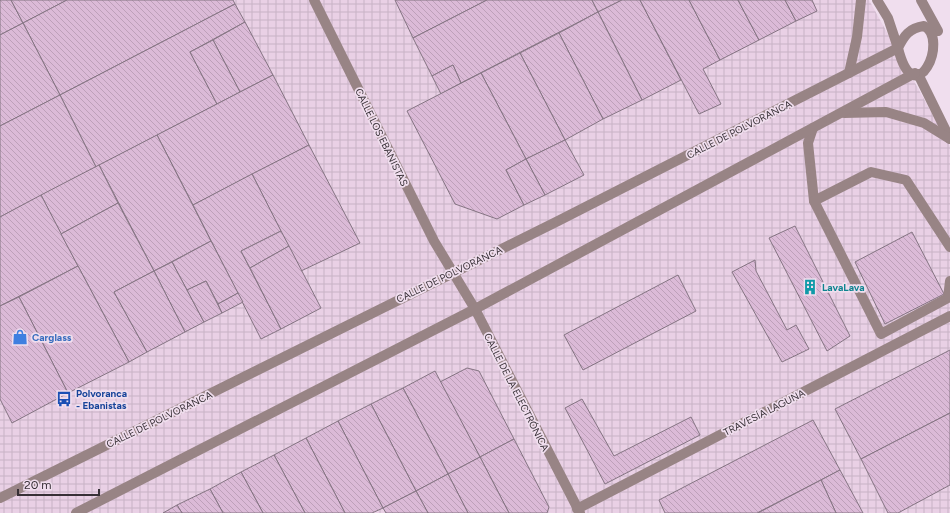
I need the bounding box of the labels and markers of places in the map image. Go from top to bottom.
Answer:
building icon: LavaLava [801,278,819,296]
place label: LavaLava [822,281,865,294]
shop icon: Carglass [11,328,29,346]
place label: Carglass [32,331,72,344]
place label: Polvoranca - Ebanistas [76,387,127,412]
bus stop icon: Polvoranca - Ebanistas [55,390,73,408]

